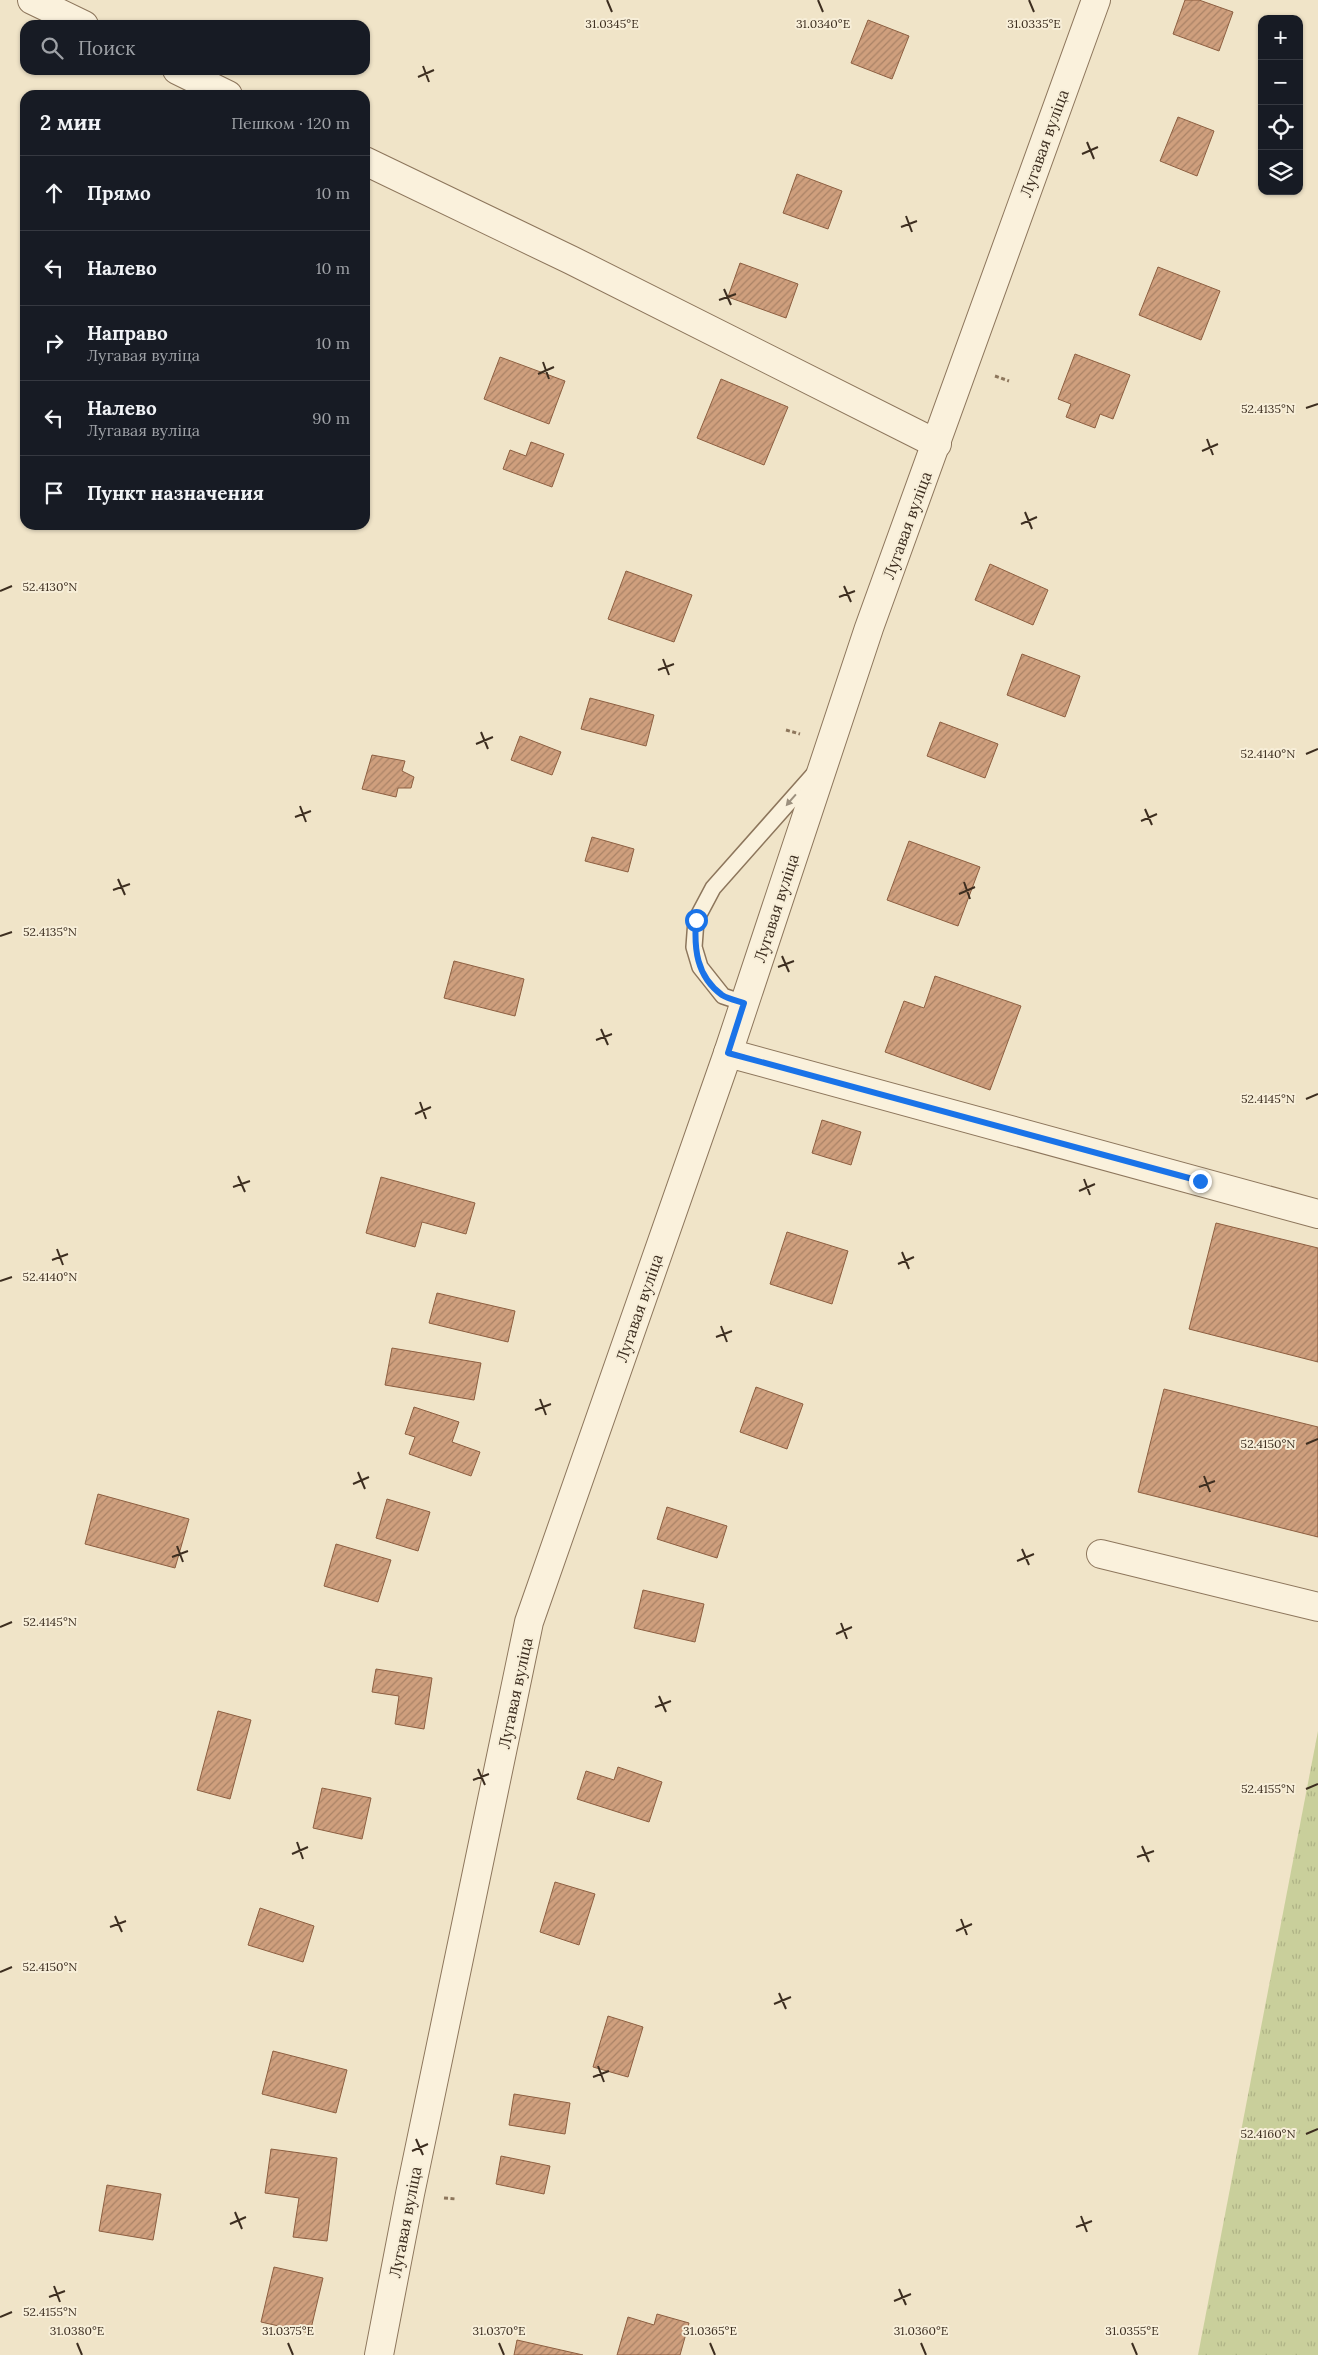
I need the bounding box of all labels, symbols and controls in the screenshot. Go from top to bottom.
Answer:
map controls [1258,15,1303,195]
button: + [1258,15,1303,60]
text: 31.0345°E [585,16,639,31]
text: 31.0340°E [796,16,850,31]
text: 31.0335°E [1007,16,1061,31]
search box [20,20,370,75]
icon: search [38,34,66,62]
text: Поиск [78,36,135,60]
button: − [1258,60,1303,105]
street label: Лугавая вуліца [1015,87,1073,199]
button: locate [1258,105,1303,150]
text: 2 мин [40,109,101,136]
text: Пешком · 120 m [231,113,350,133]
button: layers [1258,150,1303,195]
icon: ahead [40,179,68,207]
text: Прямо [87,181,151,205]
text: 10 m [316,183,350,203]
icon: left [40,254,68,282]
text: Налево [87,256,157,280]
text: 10 m [316,258,350,278]
text: Направо [87,321,168,345]
icon: right [40,329,68,357]
text: 10 m [316,333,350,353]
text: Лугавая вуліца [87,345,200,365]
text: Налево [87,396,157,420]
text: 52.4135°N [1241,401,1295,416]
icon: left [40,404,68,432]
text: 90 m [312,408,350,428]
text: Лугавая вуліца [87,420,200,440]
street label: Лугавая вуліца [878,469,936,581]
icon: arrive [40,479,68,507]
text: Пункт назначения [87,481,264,505]
text: 52.4130°N [23,579,77,594]
text: 52.4140°N [1241,746,1295,761]
one-way arrow [785,793,797,805]
street label: Лугавая вуліца [749,851,803,965]
route start [685,909,708,932]
text: 52.4135°N [23,924,77,939]
text: 52.4145°N [1241,1091,1295,1106]
route end [1189,1170,1212,1193]
street label: Лугавая вуліца [611,1251,667,1365]
text: 52.4140°N [23,1269,77,1284]
text: 52.4150°N [1241,1436,1295,1451]
text: 52.4145°N [23,1614,77,1629]
street label: Лугавая вуліца [493,1636,537,1750]
text: 52.4155°N [1241,1781,1295,1796]
text: 52.4150°N [23,1959,77,1974]
text: 52.4160°N [1240,2126,1296,2141]
street label: Лугавая вуліца [384,2165,426,2279]
text: 52.4155°N [23,2304,77,2319]
text: 31.0380°E [50,2323,104,2338]
text: 31.0375°E [262,2323,314,2338]
text: 31.0370°E [473,2323,525,2338]
text: 31.0365°E [683,2323,737,2338]
text: 31.0360°E [894,2323,948,2338]
text: 31.0355°E [1105,2323,1159,2338]

